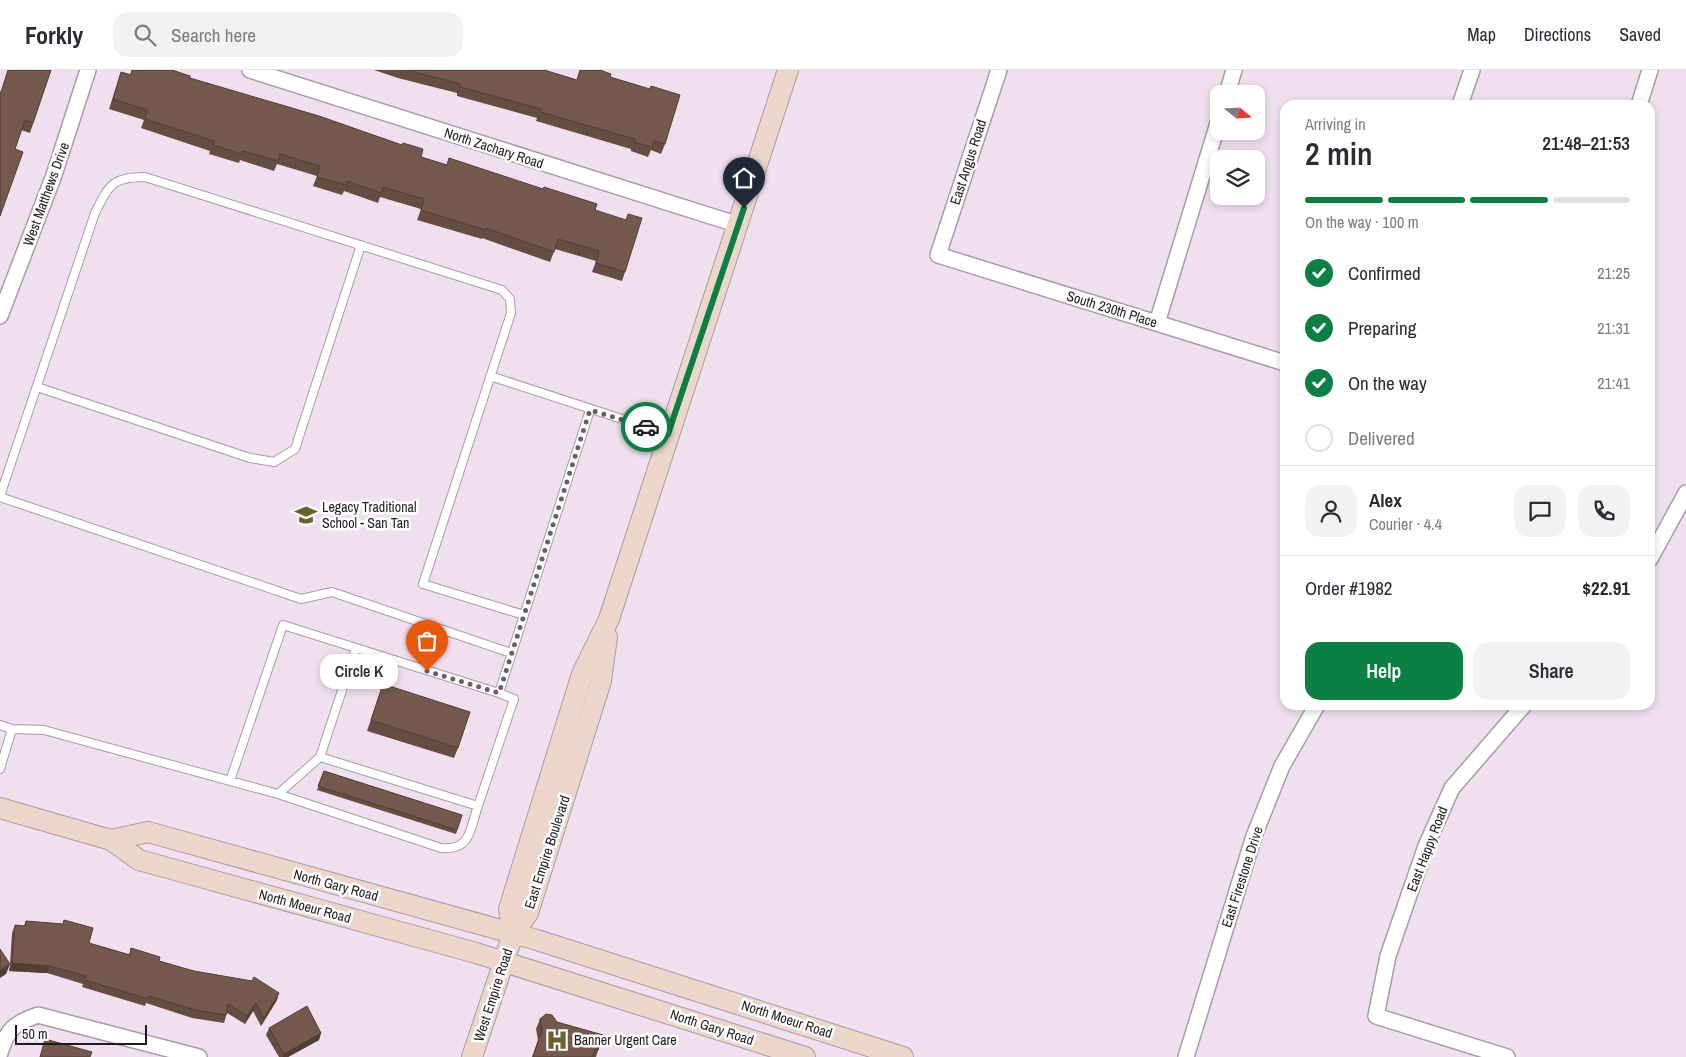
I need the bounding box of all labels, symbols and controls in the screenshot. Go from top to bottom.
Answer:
search box [113,12,463,57]
text: Forkly [25,19,83,51]
icon: search [131,21,159,49]
text: Search here [171,22,256,48]
text: Map [1467,22,1496,47]
text: Directions [1524,22,1591,47]
text: Saved [1619,22,1661,47]
north arrow [1210,85,1265,140]
map controls [1210,85,1265,205]
text: Arriving in [1305,113,1366,135]
street label: East Angus Road [946,117,990,207]
street label: North Zachary Road [442,123,546,173]
text: 21:48–21:53 [1542,130,1630,156]
text: 2 min [1305,132,1373,175]
street label: West Matthews Drive [19,140,73,248]
button: layers [1210,150,1265,205]
pin [723,157,765,208]
icon: home [730,164,758,192]
text: On the way · 100 m [1305,211,1419,233]
icon: check [1305,259,1333,287]
text: Confirmed [1348,260,1421,286]
text: 21:25 [1597,262,1630,284]
street label: South 230th Place [1065,287,1159,331]
icon: check [1305,314,1333,342]
text: Preparing [1348,315,1416,341]
text: 21:31 [1597,317,1630,339]
icon: check [1305,369,1333,397]
text: On the way [1348,370,1427,396]
text: 21:41 [1597,372,1630,394]
courier [621,402,671,452]
icon: car [632,413,660,441]
text: Delivered [1348,425,1415,451]
button: person [1305,485,1357,537]
button: chat [1514,485,1566,537]
button: phone [1578,485,1630,537]
text: Alex [1369,487,1402,513]
place label: Legacy Traditional School - San Tan [322,498,416,532]
school or university icon: Legacy Traditional School - San Tan [293,502,319,528]
text: Courier · 4.4 [1369,513,1442,535]
text: Order #1982 [1305,575,1392,601]
text: $22.91 [1582,575,1630,601]
pin [406,620,448,671]
icon: bag [413,627,441,655]
button: Help [1305,642,1463,700]
button: Share [1473,642,1630,700]
callout: Circle K [320,654,397,688]
text: Circle K [335,660,383,682]
street label: East Empire Boulevard [520,793,574,911]
street label: East Happy Road [1402,804,1452,894]
street label: East Firestone Drive [1217,824,1267,930]
street label: North Gary Road [292,865,380,905]
street label: North Moeur Road [257,885,353,927]
street label: West Empire Road [469,946,517,1044]
street label: North Moeur Road [739,996,835,1042]
street label: North Gary Road [668,1005,756,1049]
scale bar [15,1022,148,1045]
text: 50 m [22,1025,48,1043]
hospital icon: Banner Urgent Care [544,1027,570,1053]
place label: Banner Urgent Care [574,1031,677,1049]

